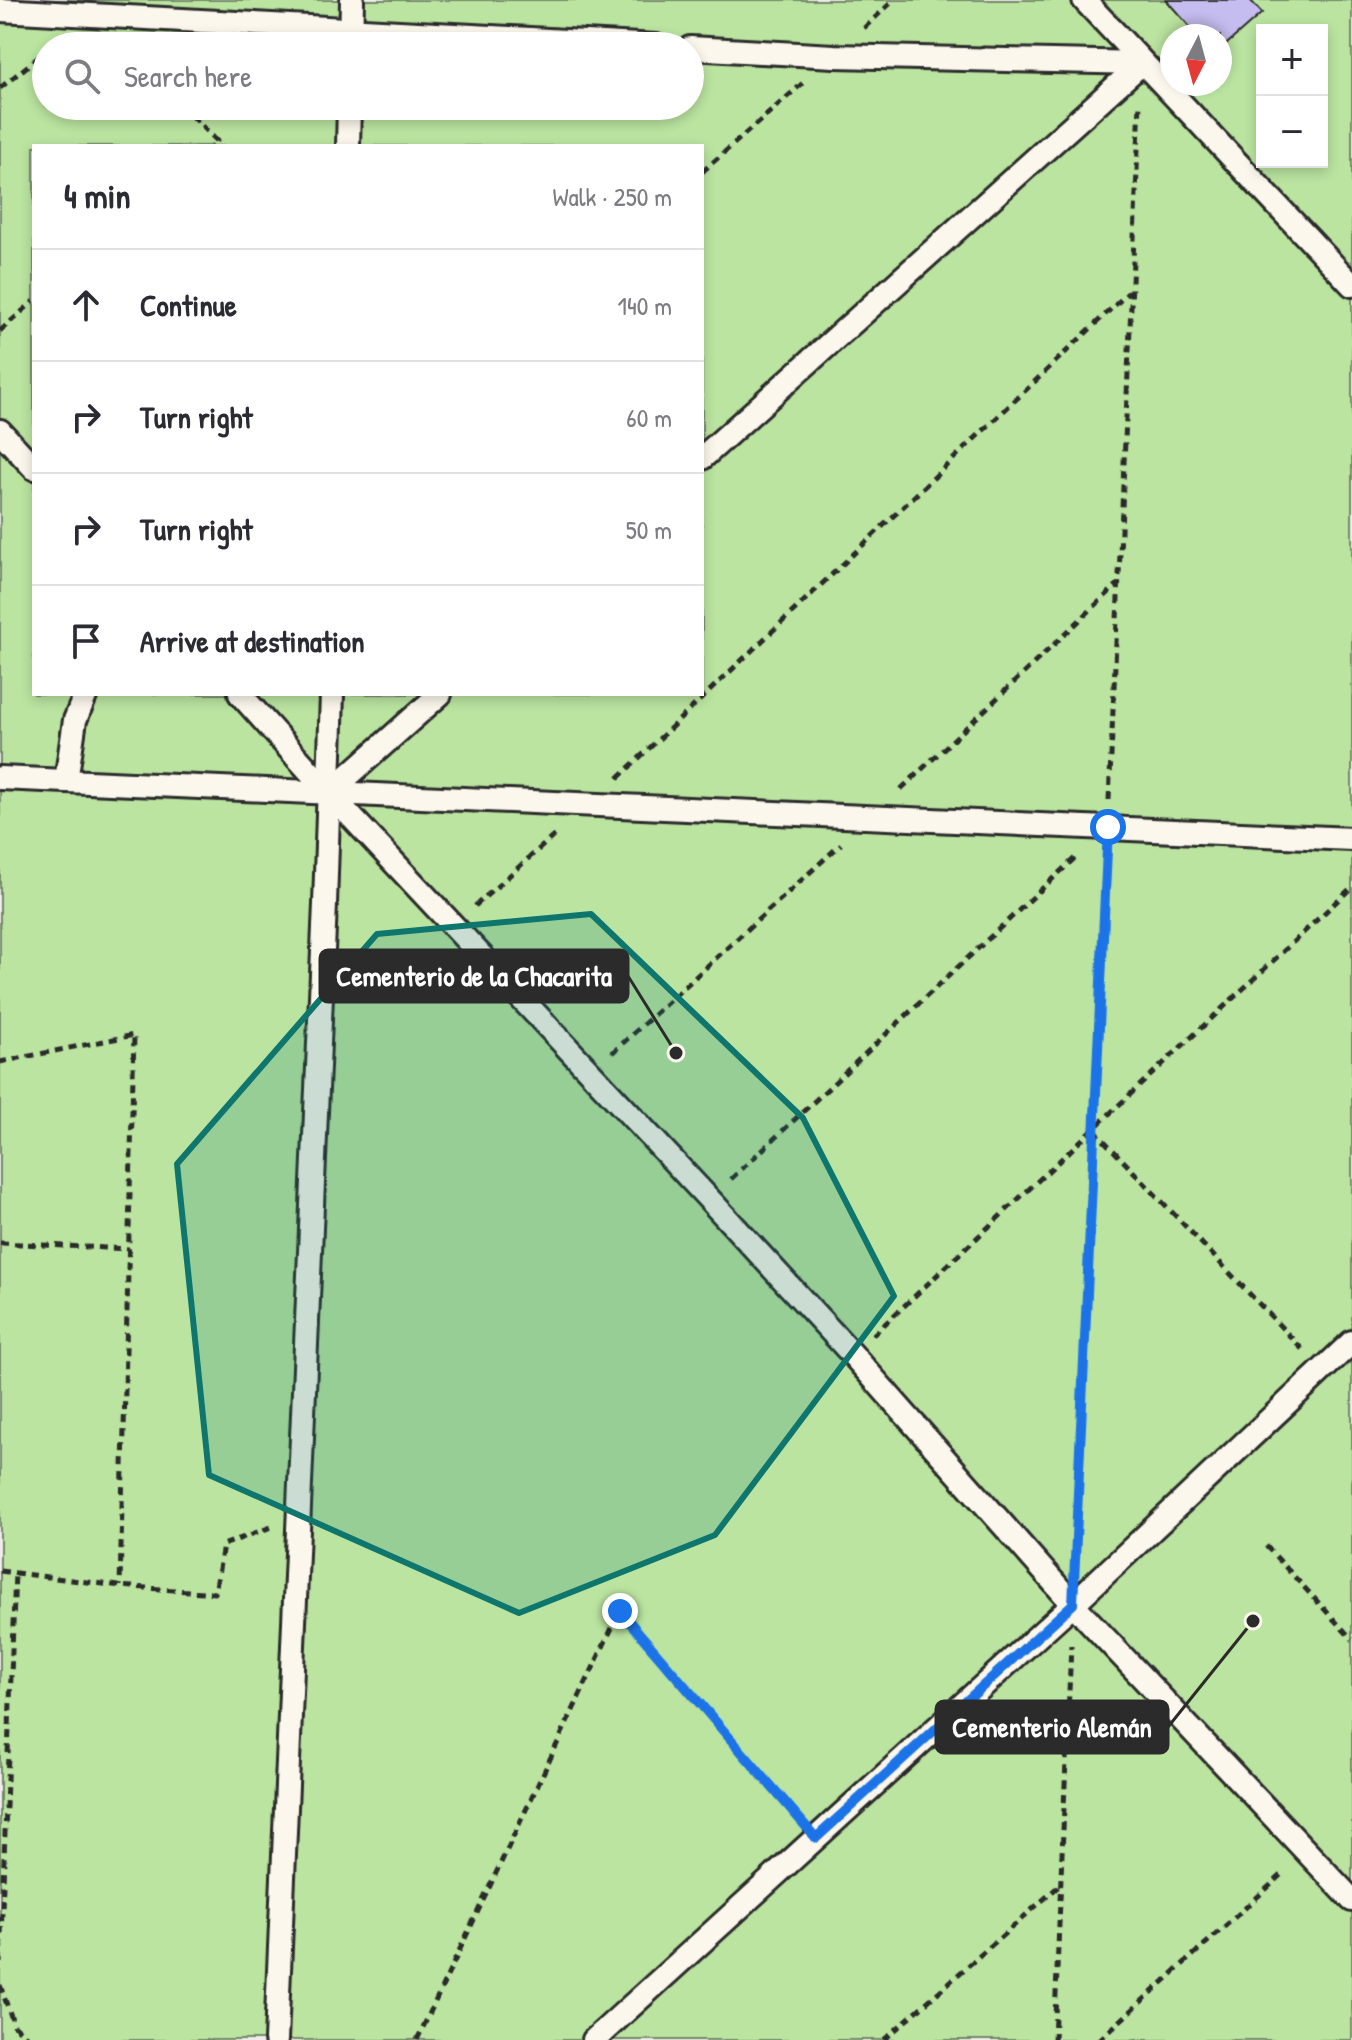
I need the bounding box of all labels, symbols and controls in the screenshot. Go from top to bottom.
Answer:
north arrow [1160,24,1232,96]
map controls [1256,24,1328,168]
button: + [1256,24,1328,96]
search box [32,32,704,120]
icon: search [60,54,104,98]
text: Search here [124,56,252,96]
button: − [1256,96,1328,168]
text: 4 min [64,173,131,219]
text: Walk · 250 m [552,179,672,214]
icon: ahead [64,283,108,327]
text: Continue [140,285,237,325]
text: 140 m [618,288,672,323]
icon: right [64,395,108,439]
text: Turn right [140,397,253,437]
text: 60 m [626,400,672,435]
icon: right [64,507,108,551]
text: Turn right [140,509,253,549]
text: 50 m [626,512,672,547]
icon: arrive [64,619,108,663]
text: Arrive at destination [140,621,365,661]
route start [1090,809,1126,845]
callout: Cementerio de la Chacarita [320,950,628,1002]
text: Cementerio de la Chacarita [336,957,612,995]
route end [602,1593,638,1629]
callout: Cementerio Alemán [936,1701,1168,1753]
text: Cementerio Alemán [952,1708,1152,1746]

